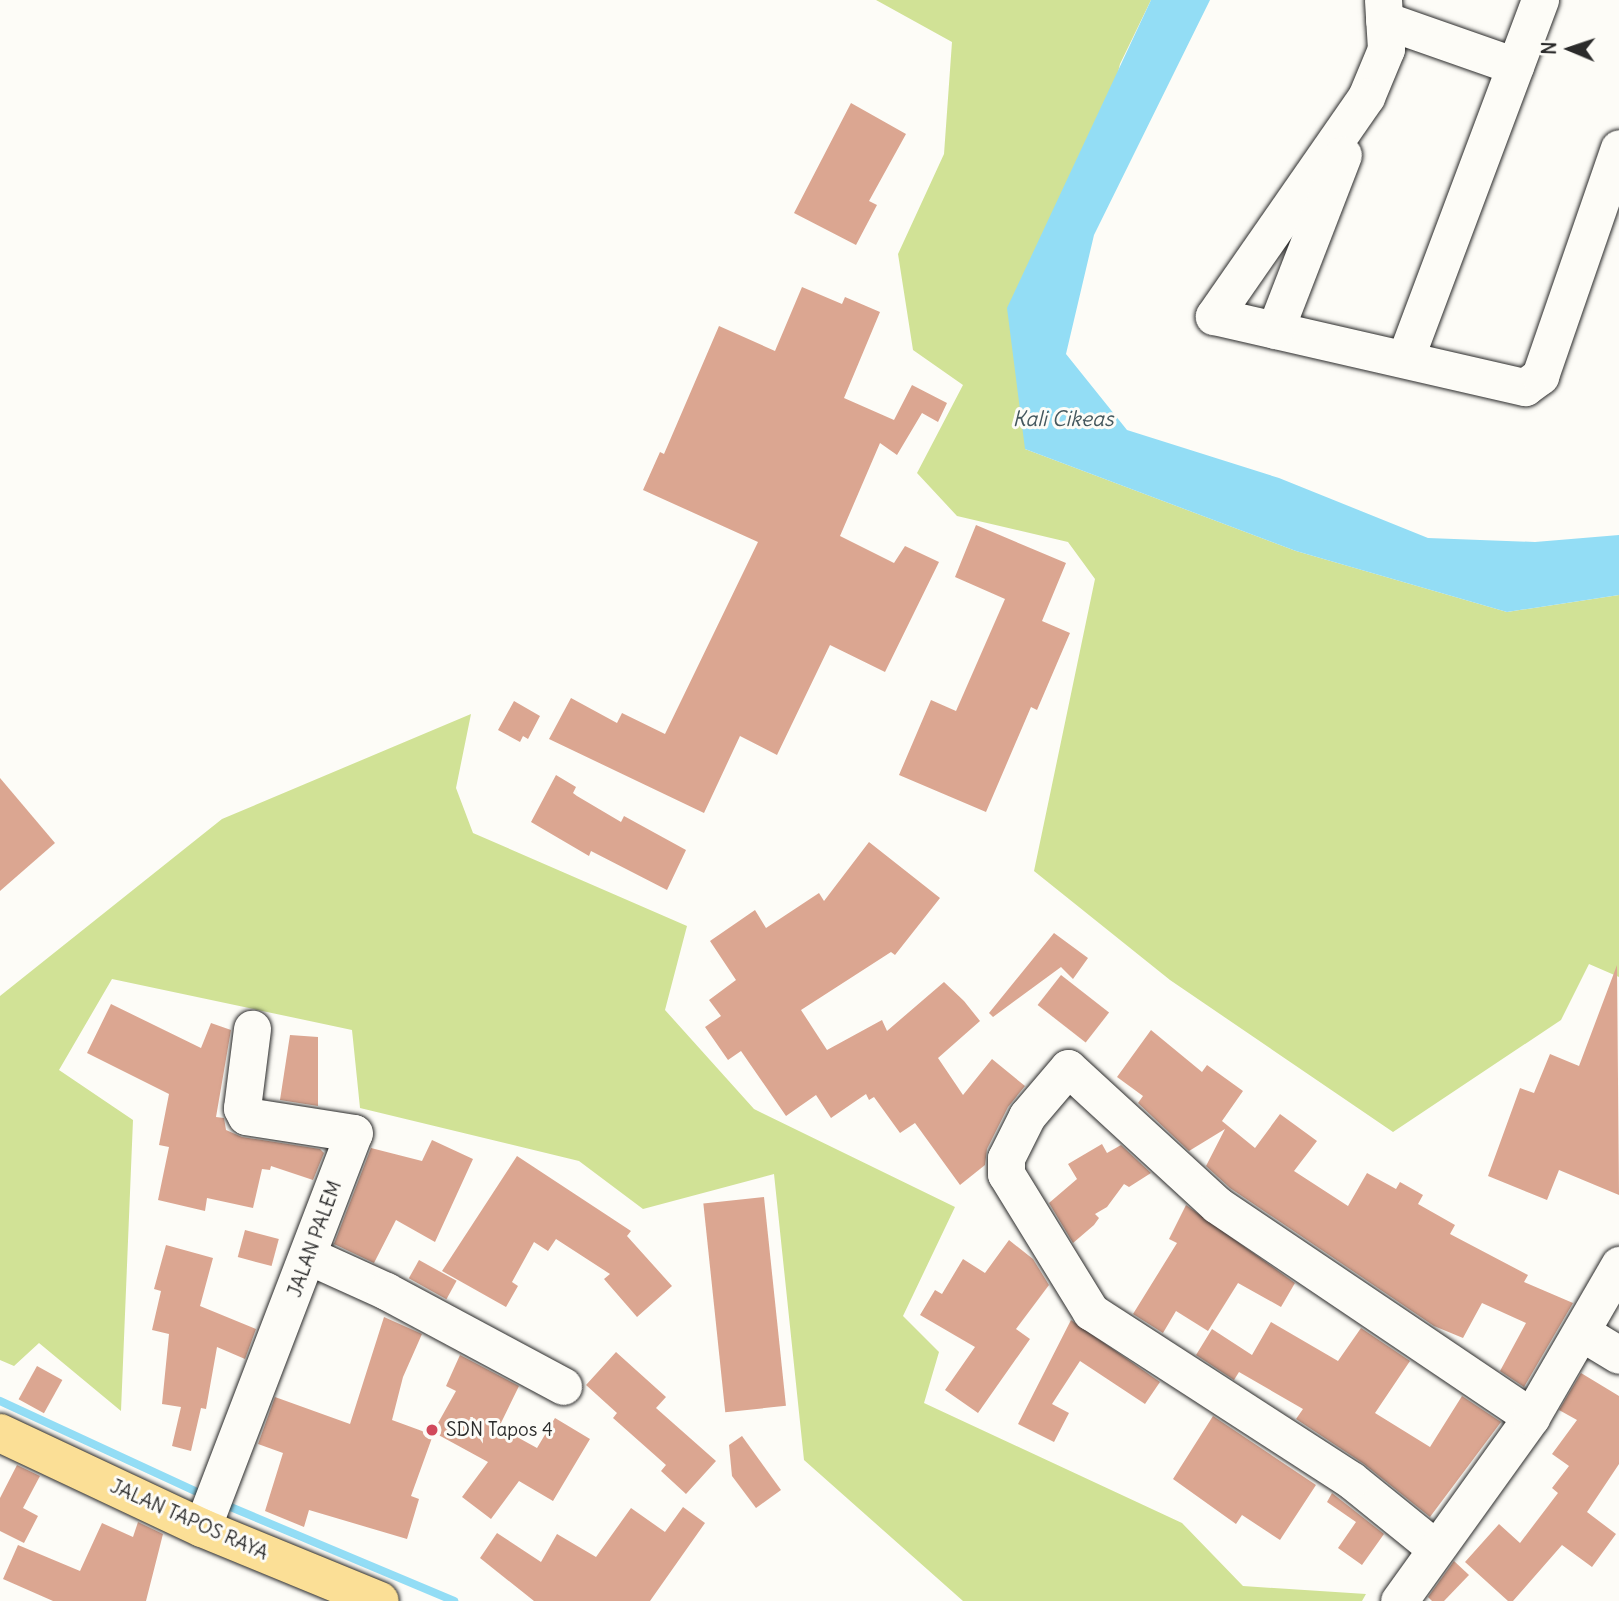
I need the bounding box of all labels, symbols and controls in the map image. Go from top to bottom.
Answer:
north arrow [1535,14,1605,84]
text: N [1537,41,1561,55]
water label: Kali Cikeas [1012,406,1114,432]
street label: JALAN PALEM [283,1178,347,1300]
place label: SDN Tapos 4 [446,1419,553,1441]
marker: SDN Tapos 4 [424,1422,440,1438]
street label: JALAN TAPOS RAYA [107,1475,271,1565]

